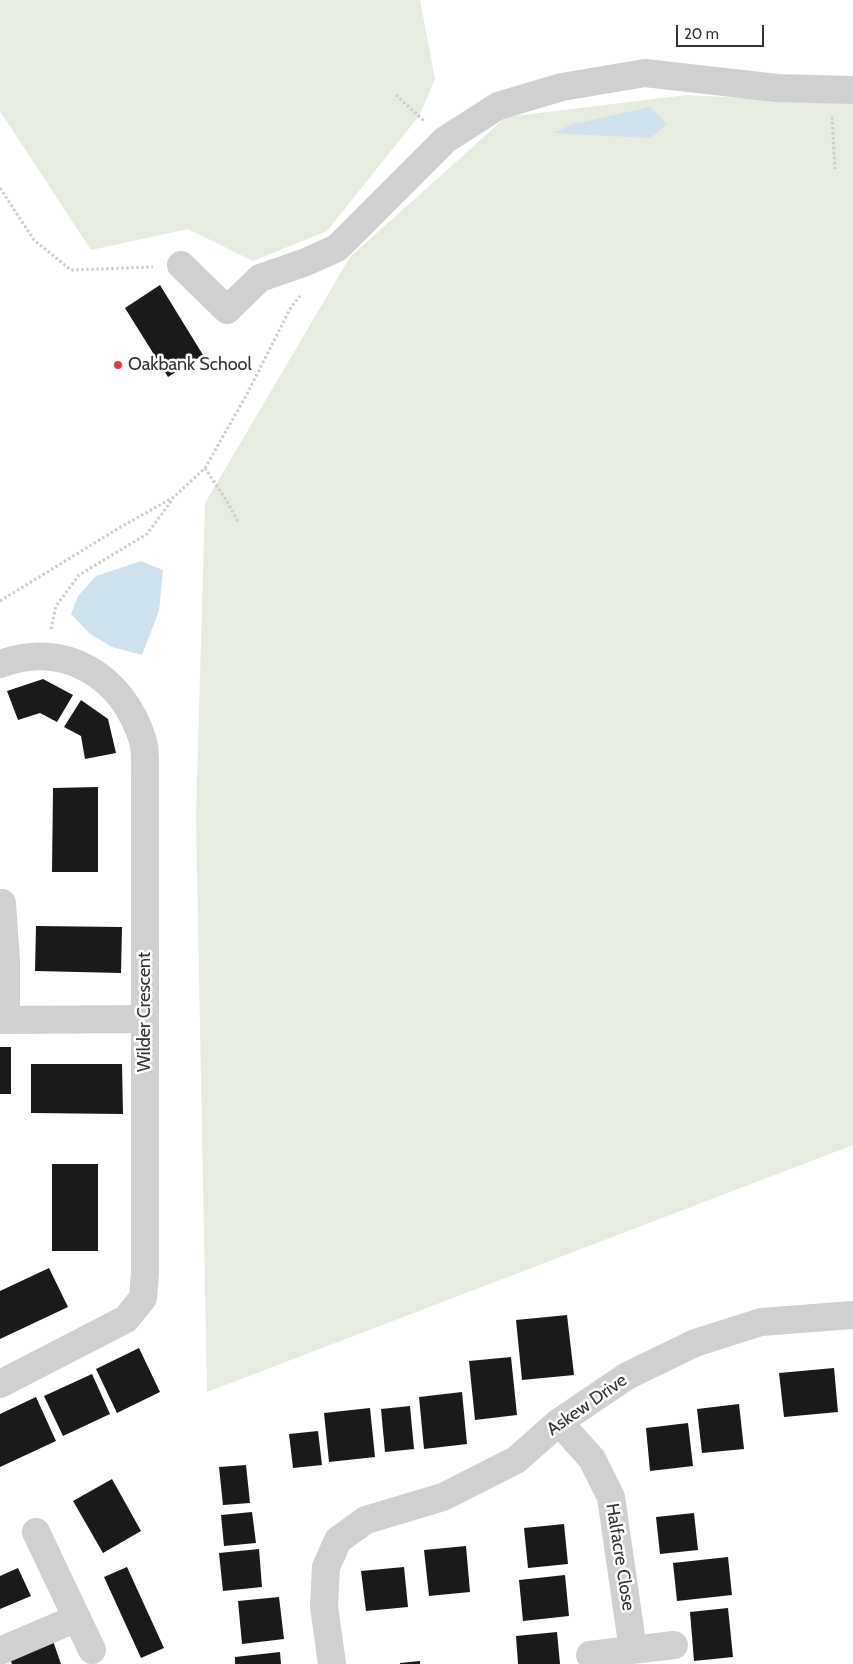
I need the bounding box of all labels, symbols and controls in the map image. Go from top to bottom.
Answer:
scale bar [678,15,766,47]
text: 20 m [684,25,719,43]
place label: Oakbank School [128,354,252,376]
marker: Oakbank School [112,359,124,371]
street label: Wilder Crescent [134,952,156,1072]
street label: Askew Drive [543,1370,631,1440]
street label: Halfacre Close [601,1502,639,1612]

